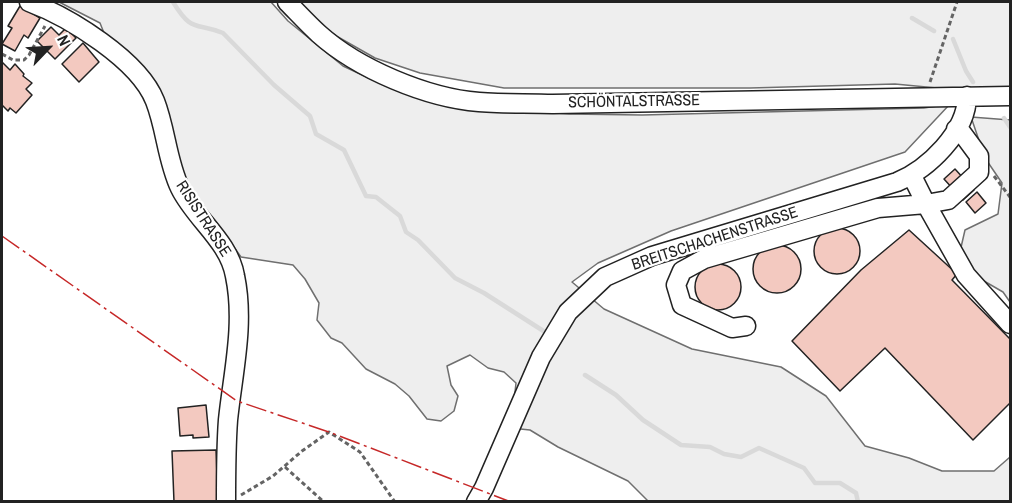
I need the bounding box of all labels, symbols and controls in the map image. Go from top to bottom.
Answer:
north arrow [18,18,78,78]
text: N [52,31,76,49]
street label: SCHÖNTALSTRASSE [568,91,700,113]
street label: RISISTRASSE [171,177,235,261]
street label: BREITSCHACHENSTRASSE [630,203,800,275]

